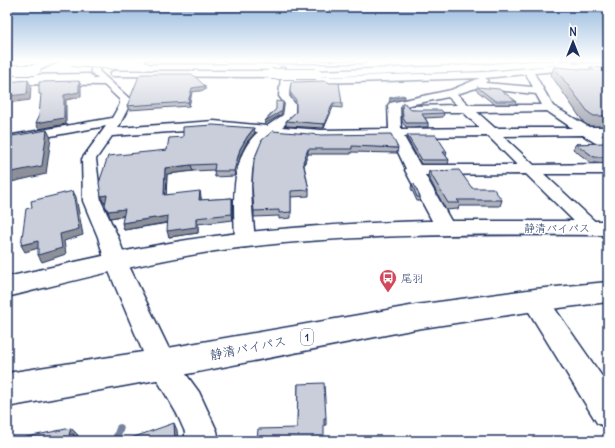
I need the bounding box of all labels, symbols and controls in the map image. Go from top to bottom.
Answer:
north arrow [553,22,593,62]
text: N [569,25,577,39]
street label: 静清バイパス [524,221,590,235]
bus stop icon: 尾羽 [378,268,398,293]
place label: 尾羽 [401,271,423,285]
road number: 1 [301,329,313,345]
street label: 静清バイパス [208,332,288,364]

